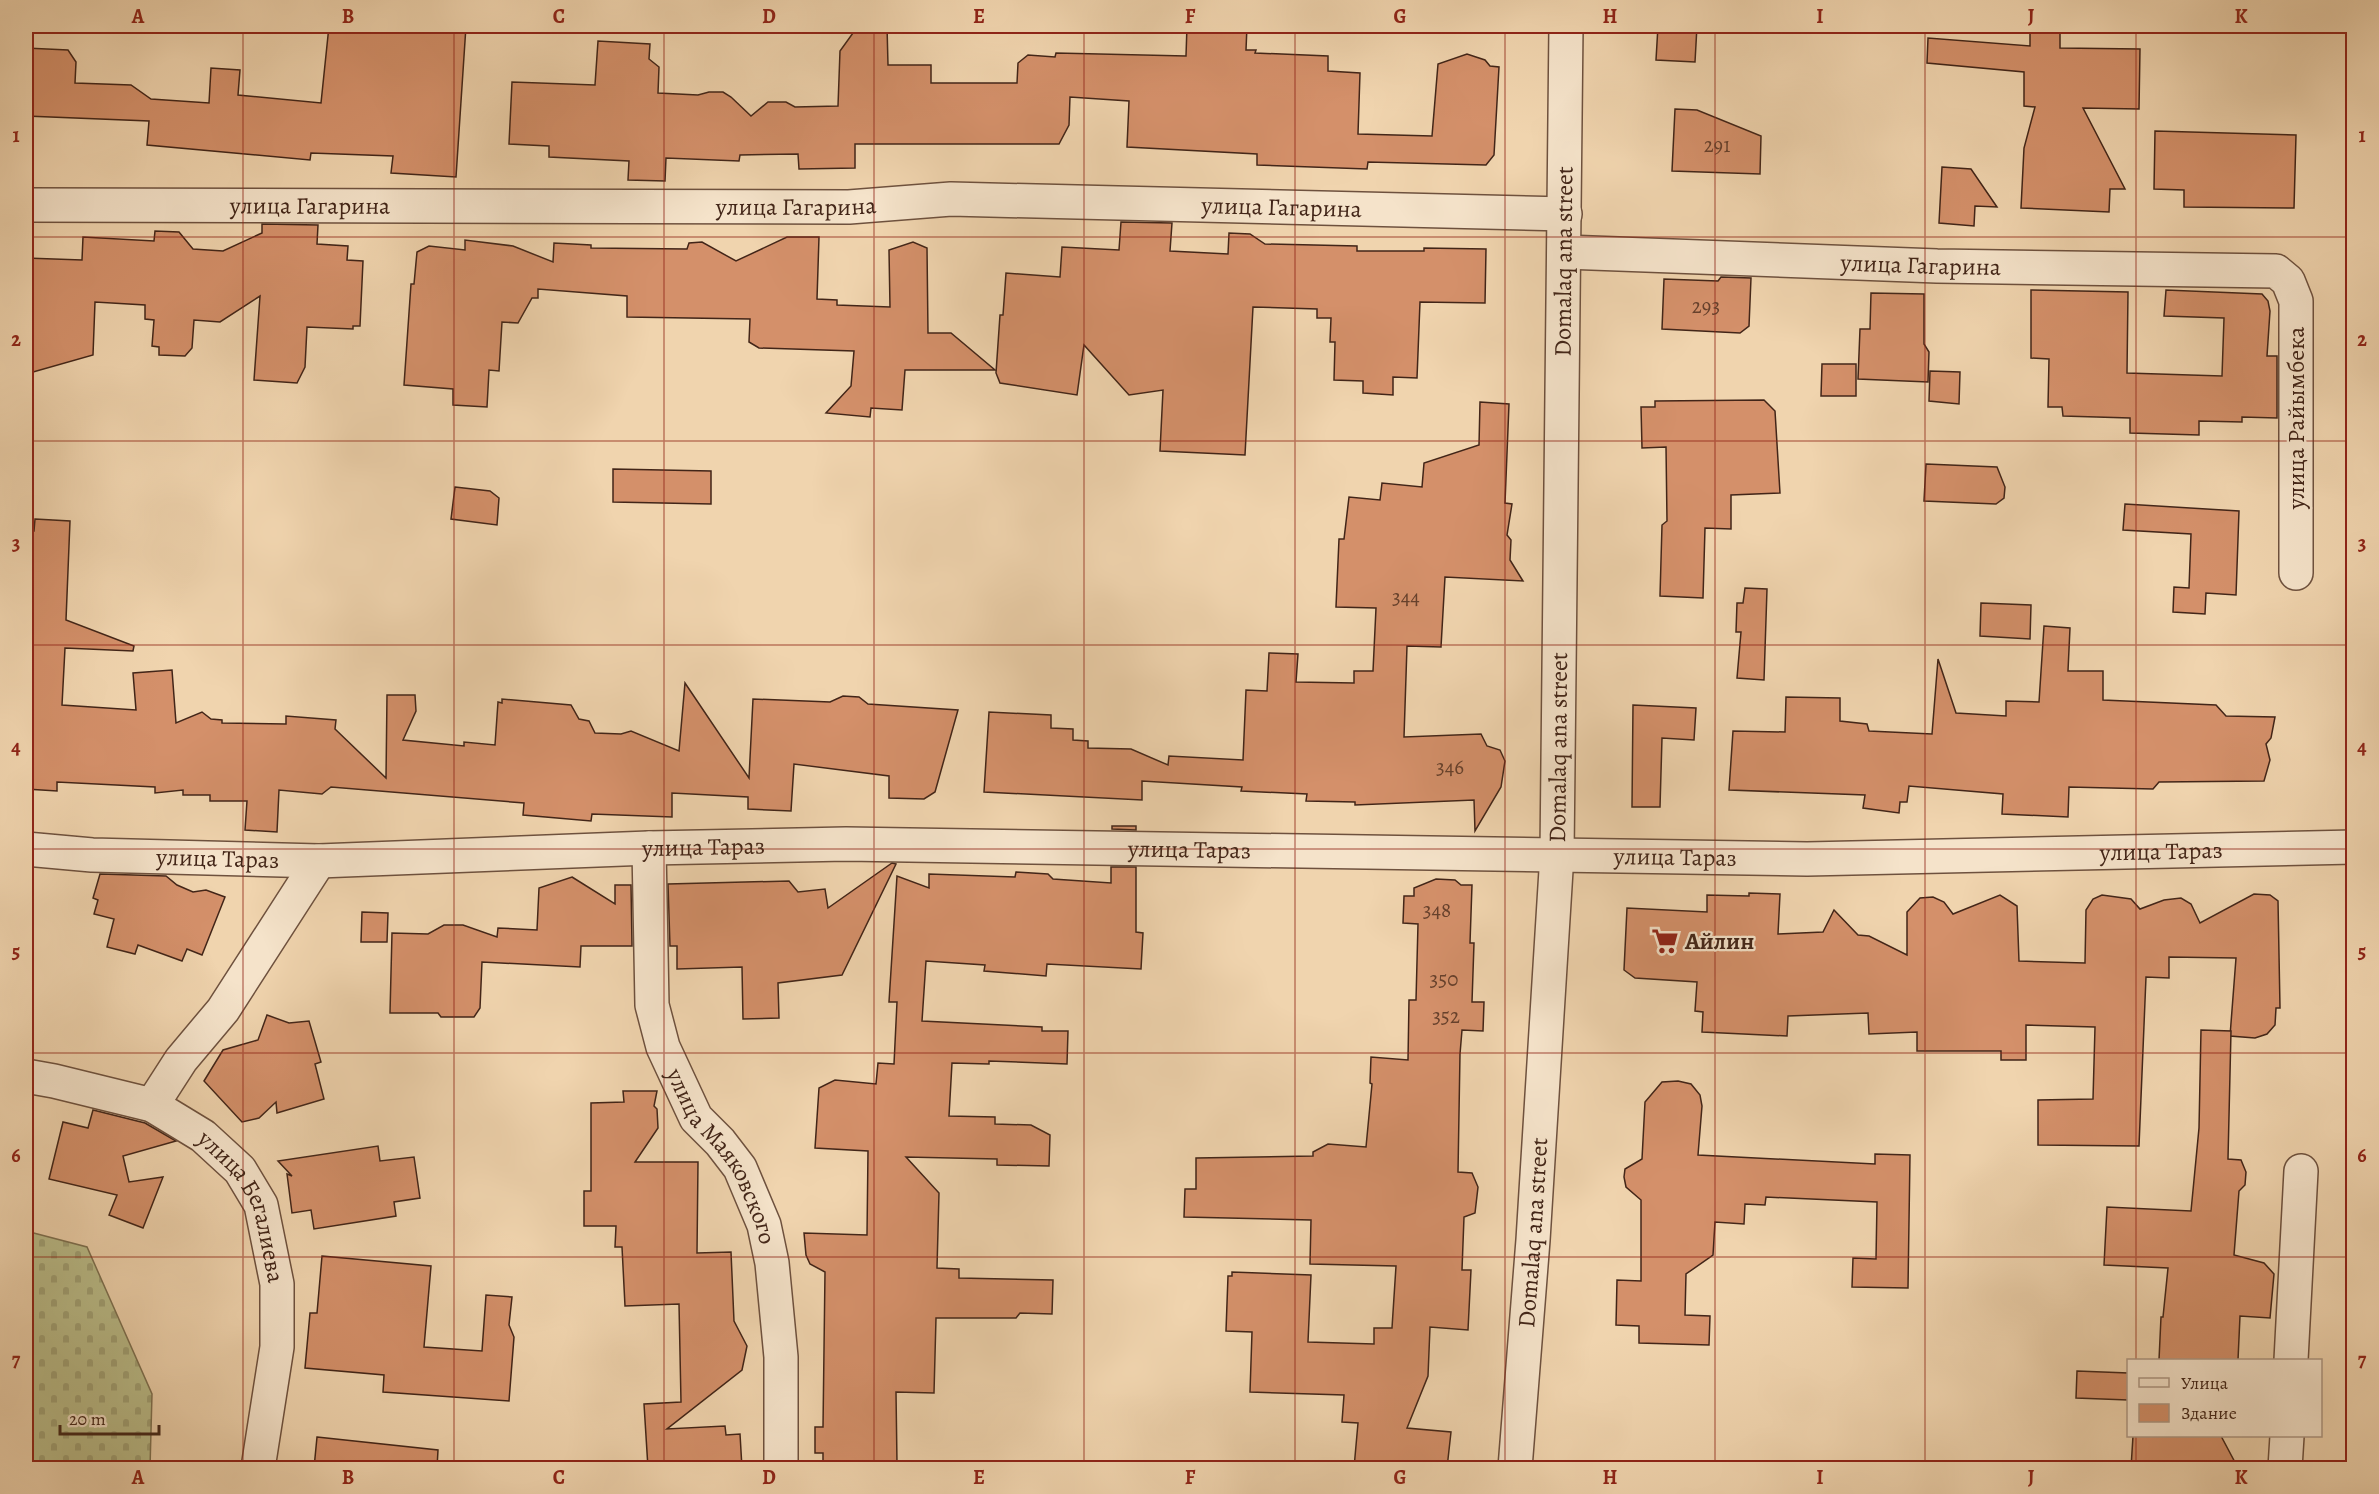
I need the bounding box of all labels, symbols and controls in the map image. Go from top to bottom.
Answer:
text: A [131,3,145,30]
text: B [342,3,354,30]
text: C [553,3,565,30]
text: D [762,3,776,30]
text: E [973,3,985,30]
text: F [1185,3,1196,30]
text: G [1393,3,1407,30]
text: H [1603,3,1618,30]
text: I [1816,3,1824,30]
text: J [2028,3,2035,30]
text: K [2234,3,2248,30]
text: 1 [12,122,20,149]
text: 1 [2358,122,2366,149]
house number: 291 [1704,131,1730,159]
street label: Domalaq ana street [1546,166,1580,357]
street label: улица Гагарина [229,189,390,222]
street label: улица Гагарина [715,189,877,223]
street label: улица Гагарина [1200,189,1362,225]
street label: улица Гагарина [1839,246,2001,283]
house number: 293 [1692,292,1720,320]
text: 2 [11,326,21,353]
text: 2 [2357,326,2367,353]
street label: улица Райымбека [2280,327,2312,510]
text: 3 [12,530,20,557]
text: 3 [2358,530,2366,557]
house number: 344 [1392,583,1420,611]
street label: Domalaq ana street [1541,652,1575,843]
text: 4 [11,734,21,761]
text: 4 [2357,734,2367,761]
house number: 346 [1436,753,1464,781]
street label: улица Тараз [640,830,765,864]
street label: улица Тараз [1127,832,1251,866]
street label: улица Тараз [2098,834,2223,869]
street label: улица Тараз [1612,840,1737,874]
street label: улица Тараз [155,841,280,876]
house number: 348 [1423,896,1451,924]
place label: Айлин [1684,925,1754,957]
supermarket icon: Айлин [1650,926,1680,956]
text: 5 [12,938,20,965]
text: 5 [2358,938,2366,965]
house number: 350 [1430,965,1458,993]
house number: 352 [1432,1002,1460,1030]
street label: улица Маяковского [659,1062,784,1247]
street label: улица Бегалиева [190,1122,292,1285]
street label: Domalaq ana street [1510,1137,1555,1329]
text: 6 [11,1142,21,1169]
text: 6 [2357,1142,2367,1169]
text: 7 [12,1346,21,1373]
text: 7 [2358,1346,2367,1373]
legend [2127,1359,2322,1437]
text: Улица [2181,1371,2229,1395]
scale bar [60,1398,159,1436]
text: Здание [2181,1401,2237,1425]
text: 20 m [69,1407,106,1431]
text: A [131,1464,145,1491]
text: B [342,1464,354,1491]
text: C [553,1464,565,1491]
text: D [762,1464,776,1491]
text: E [973,1464,985,1491]
text: F [1185,1464,1196,1491]
text: G [1393,1464,1407,1491]
text: H [1603,1464,1618,1491]
text: I [1816,1464,1824,1491]
text: J [2028,1464,2035,1491]
text: K [2234,1464,2248,1491]

